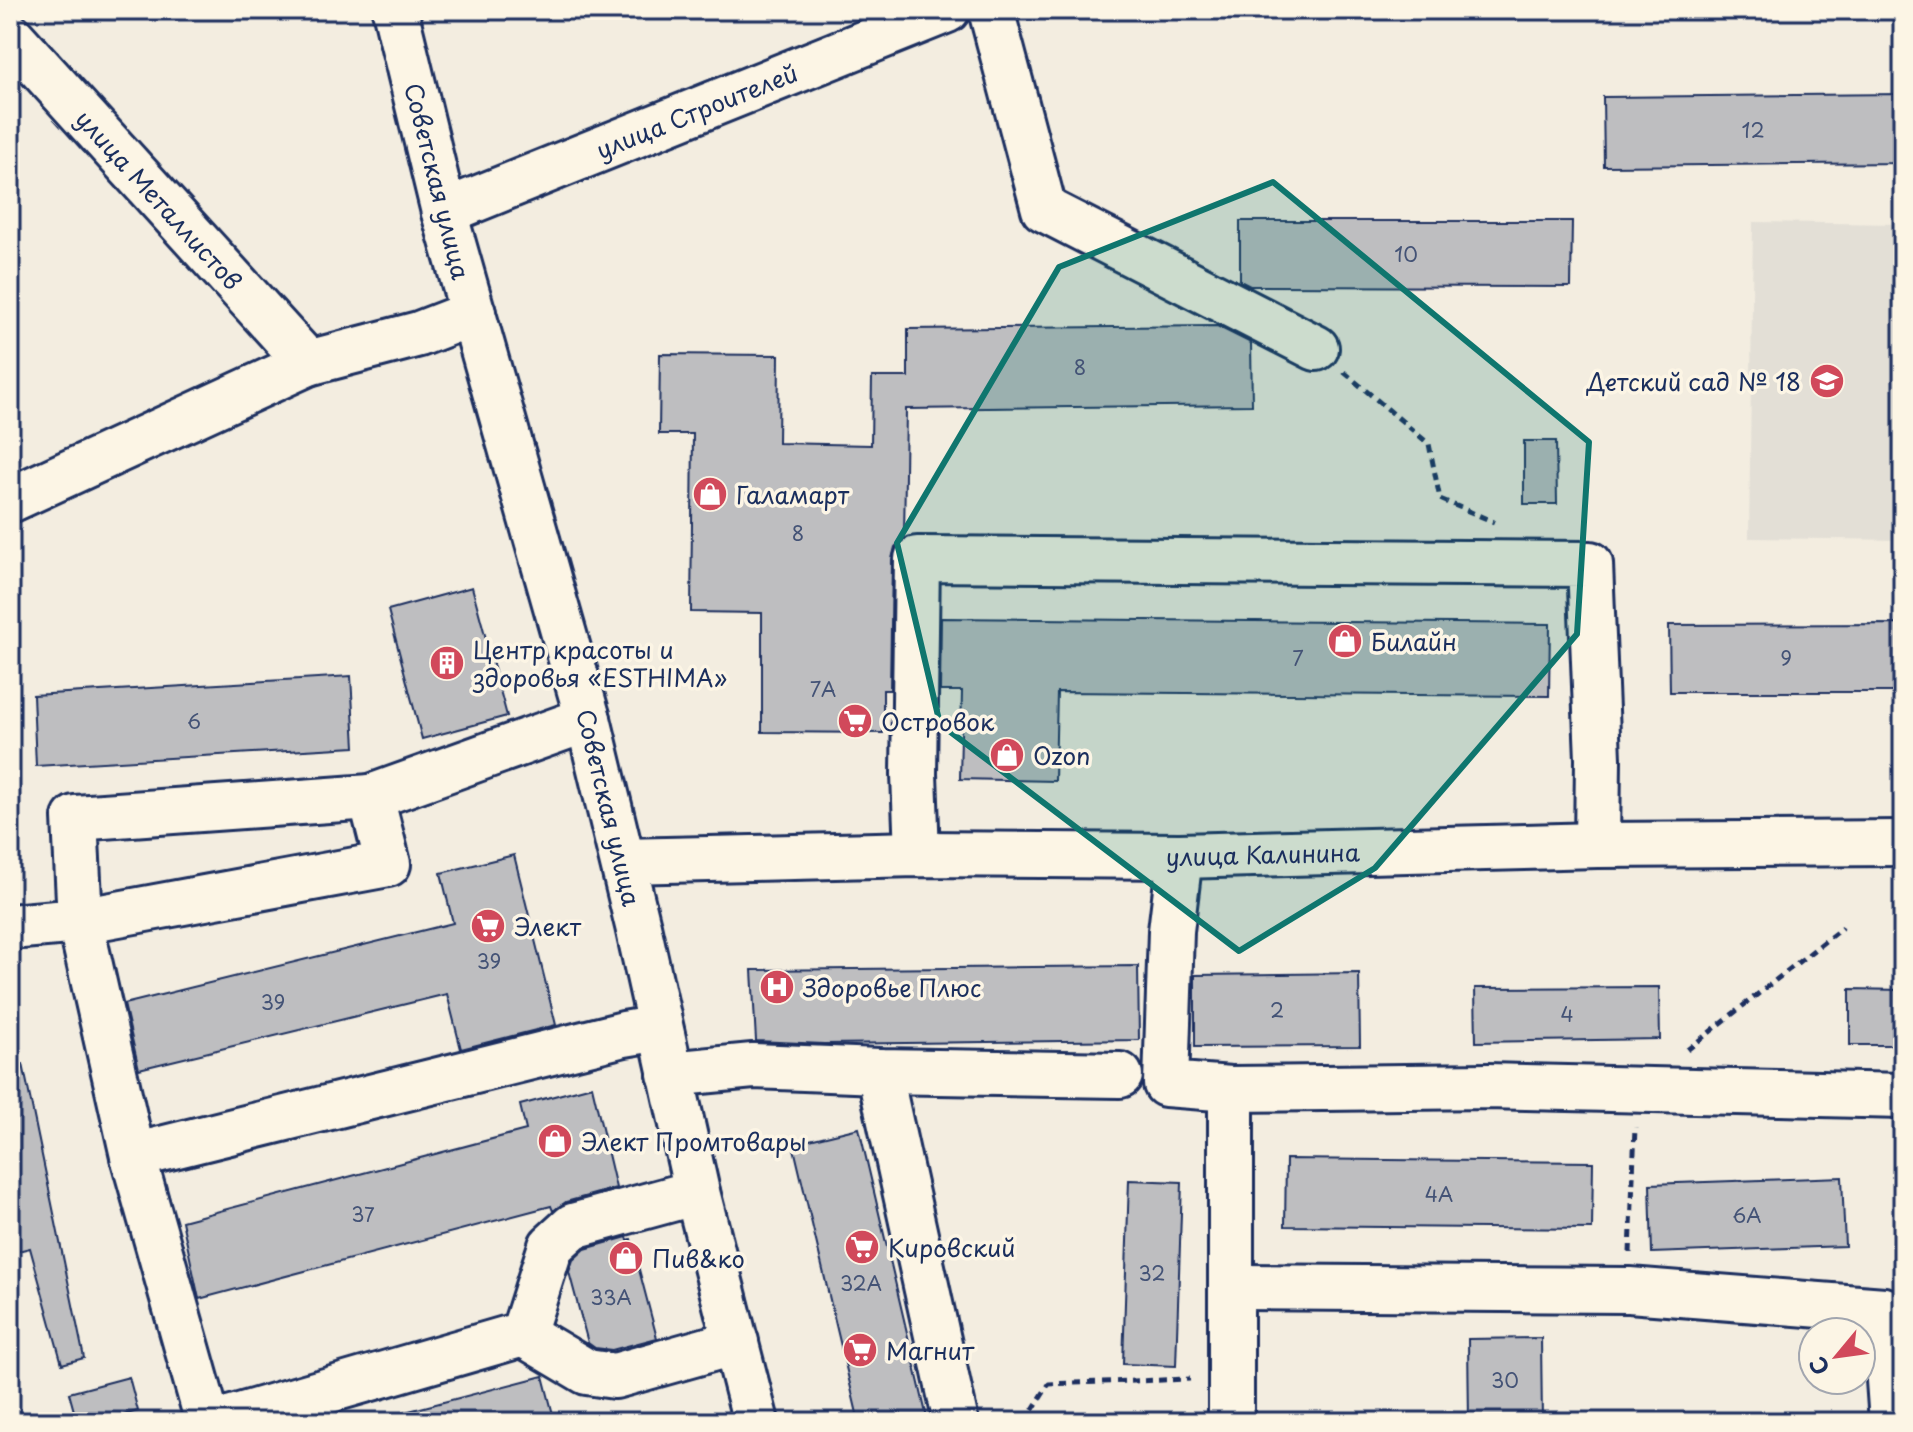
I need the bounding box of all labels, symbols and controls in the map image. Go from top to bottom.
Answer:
street label: улица Строителей [590,54,803,167]
street label: Советская улица [396,79,480,283]
street label: улица Металлистов [68,101,251,297]
house number: 12 [1741,115,1765,145]
house number: 10 [1394,239,1418,269]
house number: 8 [1074,352,1086,382]
school or university icon: Детский сад № 18 [1808,362,1846,400]
place label: Детский сад № 18 [1586,363,1801,399]
shop icon: Галамарт [691,475,729,513]
place label: Галамарт [736,476,850,512]
house number: 8 [792,518,804,548]
shop icon: Билайн [1326,622,1364,660]
place label: Билайн [1371,623,1457,659]
place label: Центр красоты и здоровья «ESTHIMA» [472,631,727,695]
house number: 7 [1292,643,1304,673]
house number: 9 [1780,643,1792,673]
building icon: Центр красоты и здоровья «ESTHIMA» [428,644,466,682]
house number: 7А [810,674,836,704]
supermarket icon: Островок [836,702,874,740]
place label: Островок [881,703,995,739]
street label: Советская улица [568,705,651,910]
house number: 6 [187,706,201,736]
shop icon: Ozon [988,736,1026,774]
place label: Ozon [1033,737,1090,773]
street label: улица Калинина [1166,833,1360,874]
supermarket icon: Элект [469,907,507,945]
place label: Элект [514,908,582,944]
house number: 39 [477,946,501,976]
hospital icon: Здоровье Плюс [758,968,796,1006]
place label: Здоровье Плюс [802,969,981,1005]
house number: 39 [261,987,285,1017]
house number: 2 [1270,995,1284,1025]
house number: 4 [1560,999,1574,1029]
shop icon: Элект Промтовары [536,1122,574,1160]
place label: Элект Промтовары [581,1123,807,1159]
house number: 4А [1425,1179,1453,1209]
house number: 37 [351,1199,375,1229]
house number: 6А [1732,1200,1762,1230]
supermarket icon: Кировский [843,1228,881,1266]
place label: Кировский [888,1229,1015,1265]
shop icon: Пив&ко [607,1239,645,1277]
place label: Пив&ко [652,1240,745,1276]
house number: 32 [1139,1258,1165,1288]
house number: 32А [840,1268,882,1298]
house number: 33А [590,1282,632,1312]
north arrow [1797,1316,1877,1396]
supermarket icon: Магнит [841,1331,879,1369]
place label: Магнит [886,1332,975,1368]
text: С [1800,1351,1837,1382]
house number: 30 [1491,1365,1519,1395]

